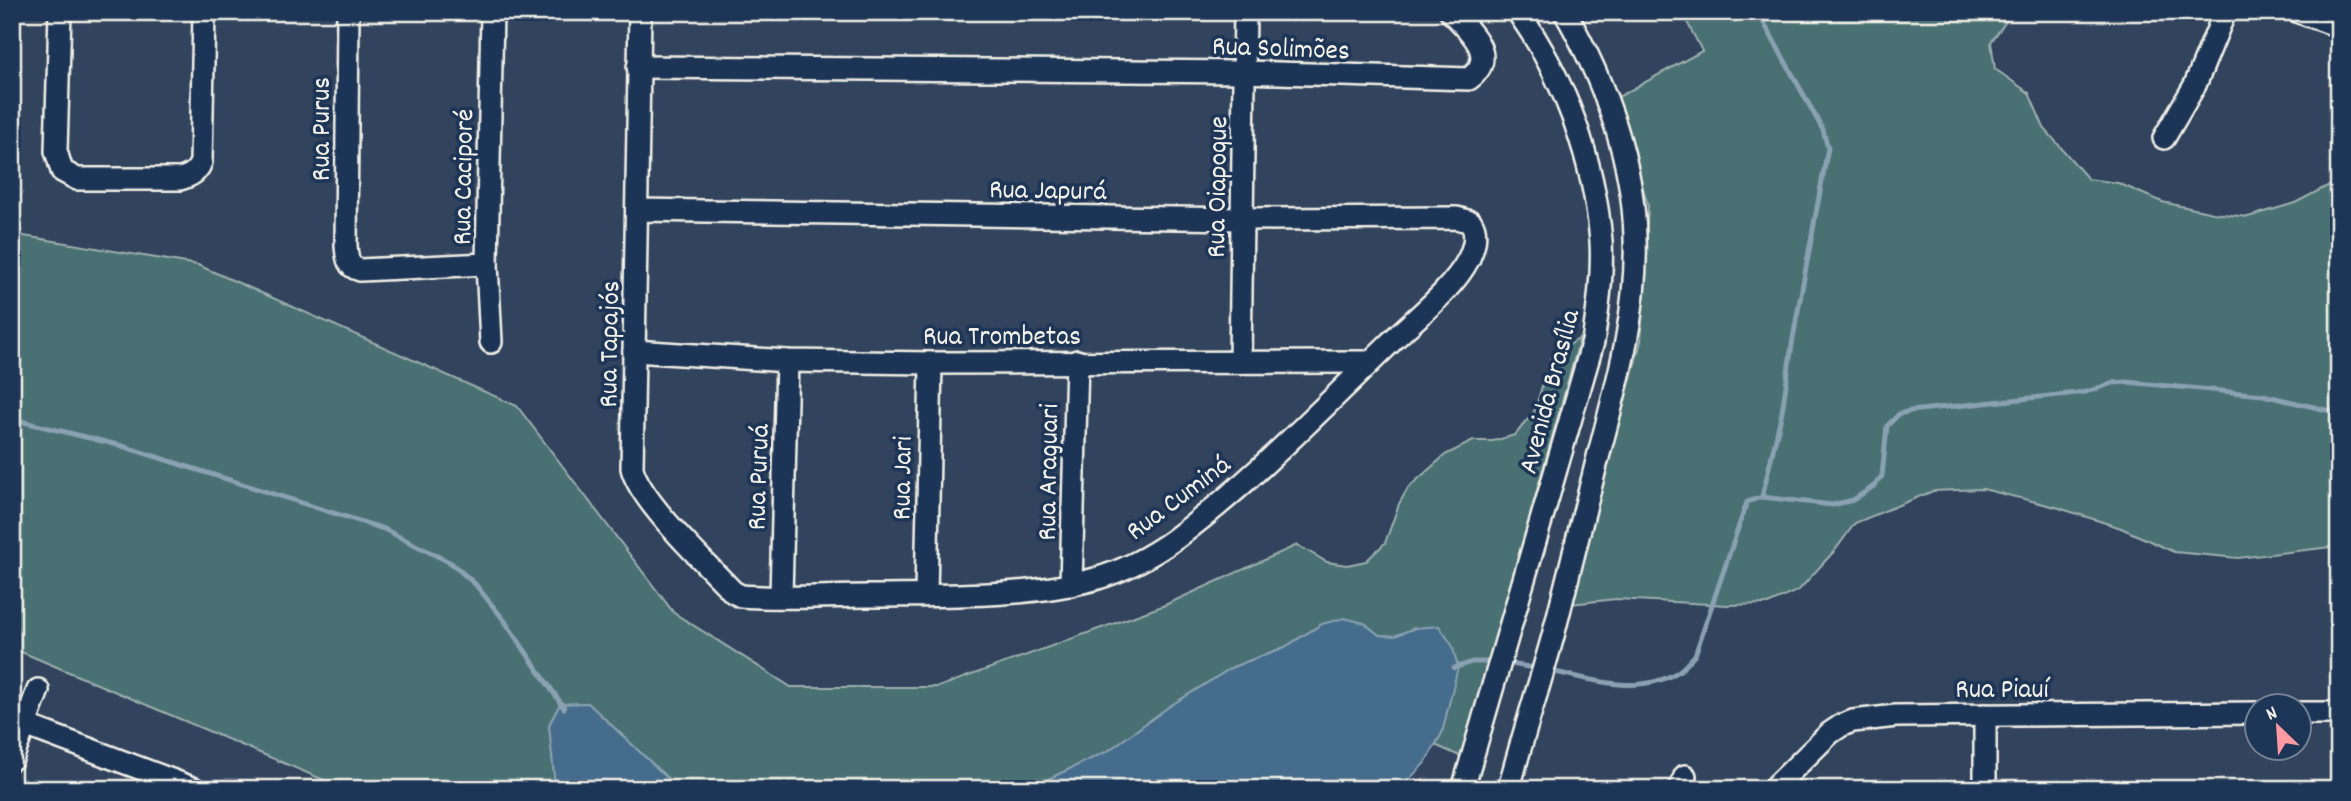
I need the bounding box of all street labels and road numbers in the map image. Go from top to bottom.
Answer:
street label: Rua Solimões [1211,29,1350,73]
street label: Rua Purus [304,77,344,181]
street label: Rua Caciporé [445,109,487,246]
street label: Rua Oiapoque [1199,116,1241,258]
street label: Rua Japurá [989,172,1107,214]
street label: Rua Tapajós [591,280,633,408]
street label: Avenida Brasília [1511,305,1593,479]
street label: Rua Trombetas [923,319,1081,359]
street label: Rua Araguari [1030,403,1072,541]
street label: Rua Puruá [739,423,783,531]
street label: Rua Jari [884,436,926,520]
street label: Rua Cuminá [1119,447,1241,553]
street label: Rua Piauí [1955,672,2051,712]

